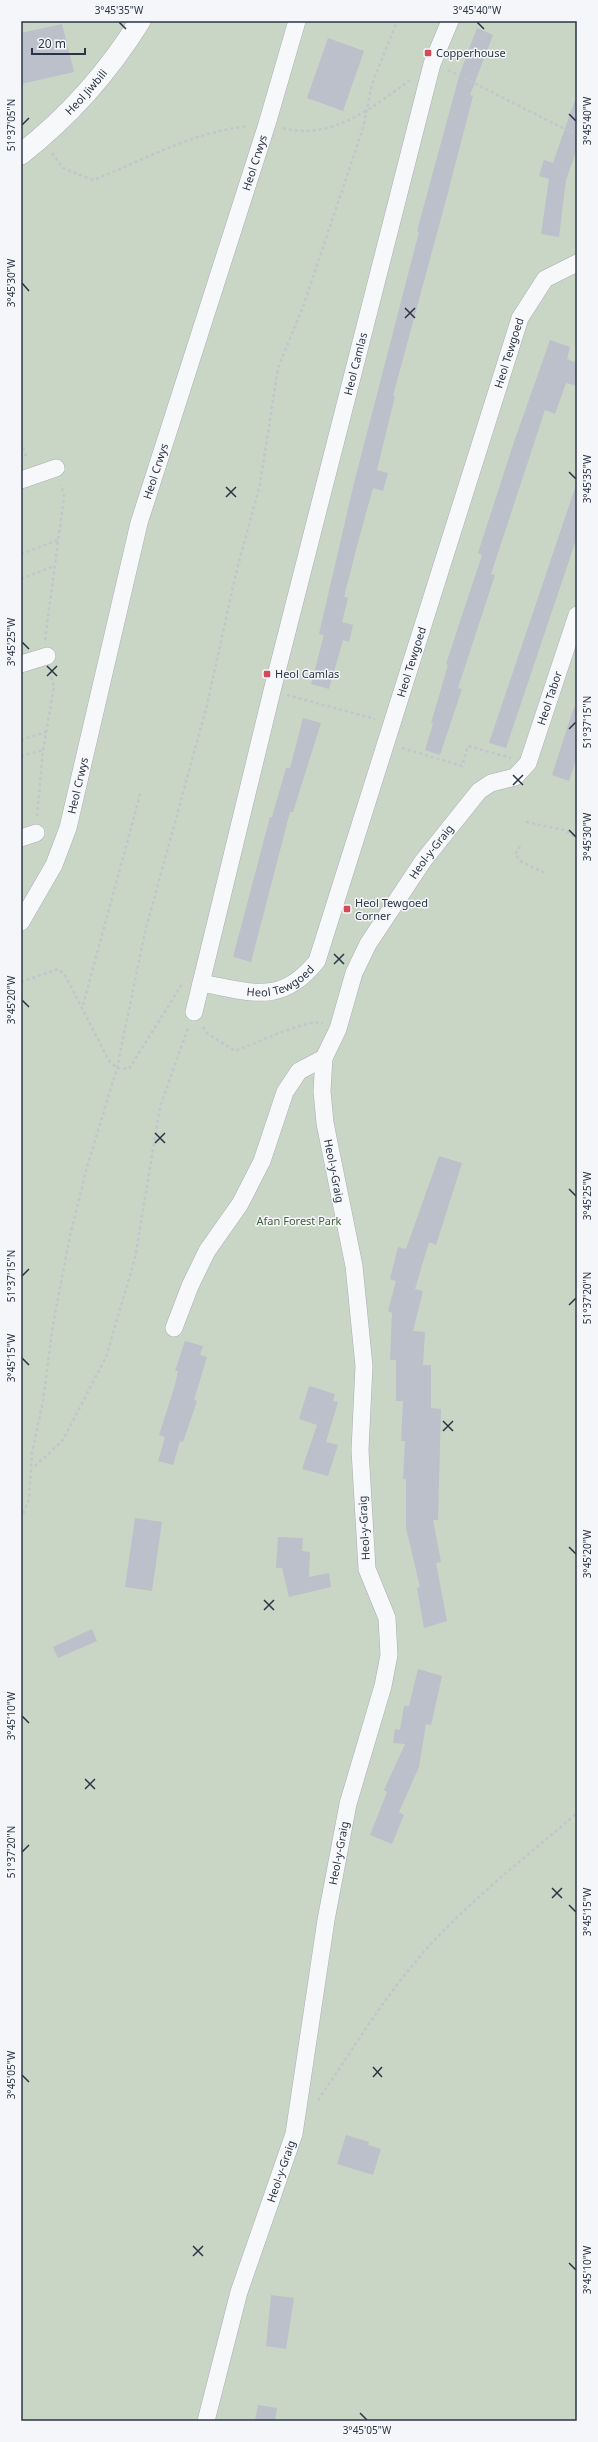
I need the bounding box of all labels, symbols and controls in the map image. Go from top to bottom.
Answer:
text: 3°45'35"W [95,3,144,17]
text: 3°45'40"W [453,3,502,17]
scale bar [32,30,85,56]
text: 20 m [38,35,66,52]
place label: Copperhouse [436,45,506,60]
marker: Copperhouse [423,48,433,58]
street label: Heol Jiwbili [61,66,110,118]
text: 3°45'40"W [580,96,594,145]
text: 51°37'05"N [4,99,18,151]
street label: Heol Crwys [238,133,270,192]
text: 3°45'30"W [4,258,18,307]
street label: Heol Tewgoed [490,316,527,390]
street label: Heol Camlas [340,331,370,397]
street label: Heol Crwys [139,441,171,501]
text: 3°45'35"W [580,454,594,503]
text: 3°45'25"W [4,617,18,666]
street label: Heol Tewgoed [393,625,429,699]
place label: Heol Camlas [275,666,339,681]
street label: Heol Tabor [533,668,565,727]
marker: Heol Camlas [262,669,272,679]
text: 51°37'15"N [580,696,594,748]
street label: Heol Crwys [64,756,91,815]
text: 3°45'30"W [580,812,594,861]
street label: Heol-y-Graig [405,821,456,882]
place label: Heol Tewgoed Corner [355,895,428,923]
marker: Heol Tewgoed Corner [342,904,352,914]
street label: Heol Tewgoed [246,962,317,999]
text: 3°45'20"W [4,975,18,1024]
street label: Heol-y-Graig [321,1138,348,1204]
text: 3°45'25"W [580,1171,594,1220]
park label: Afan Forest Park [257,1213,342,1228]
text: 51°37'15"N [4,1250,18,1302]
text: 51°37'20"N [580,1272,594,1324]
text: 3°45'15"W [4,1333,18,1382]
street label: Heol-y-Graig [354,1495,373,1561]
text: 3°45'20"W [580,1529,594,1578]
text: 3°45'10"W [4,1691,18,1740]
street label: Heol-y-Graig [325,1820,352,1886]
text: 51°37'20"N [4,1826,18,1878]
text: 3°45'15"W [580,1887,594,1936]
text: 3°45'05"W [4,2050,18,2099]
street label: Heol-y-Graig [263,2138,298,2204]
text: 3°45'10"W [580,2245,594,2294]
text: 3°45'05"W [343,2423,392,2437]

